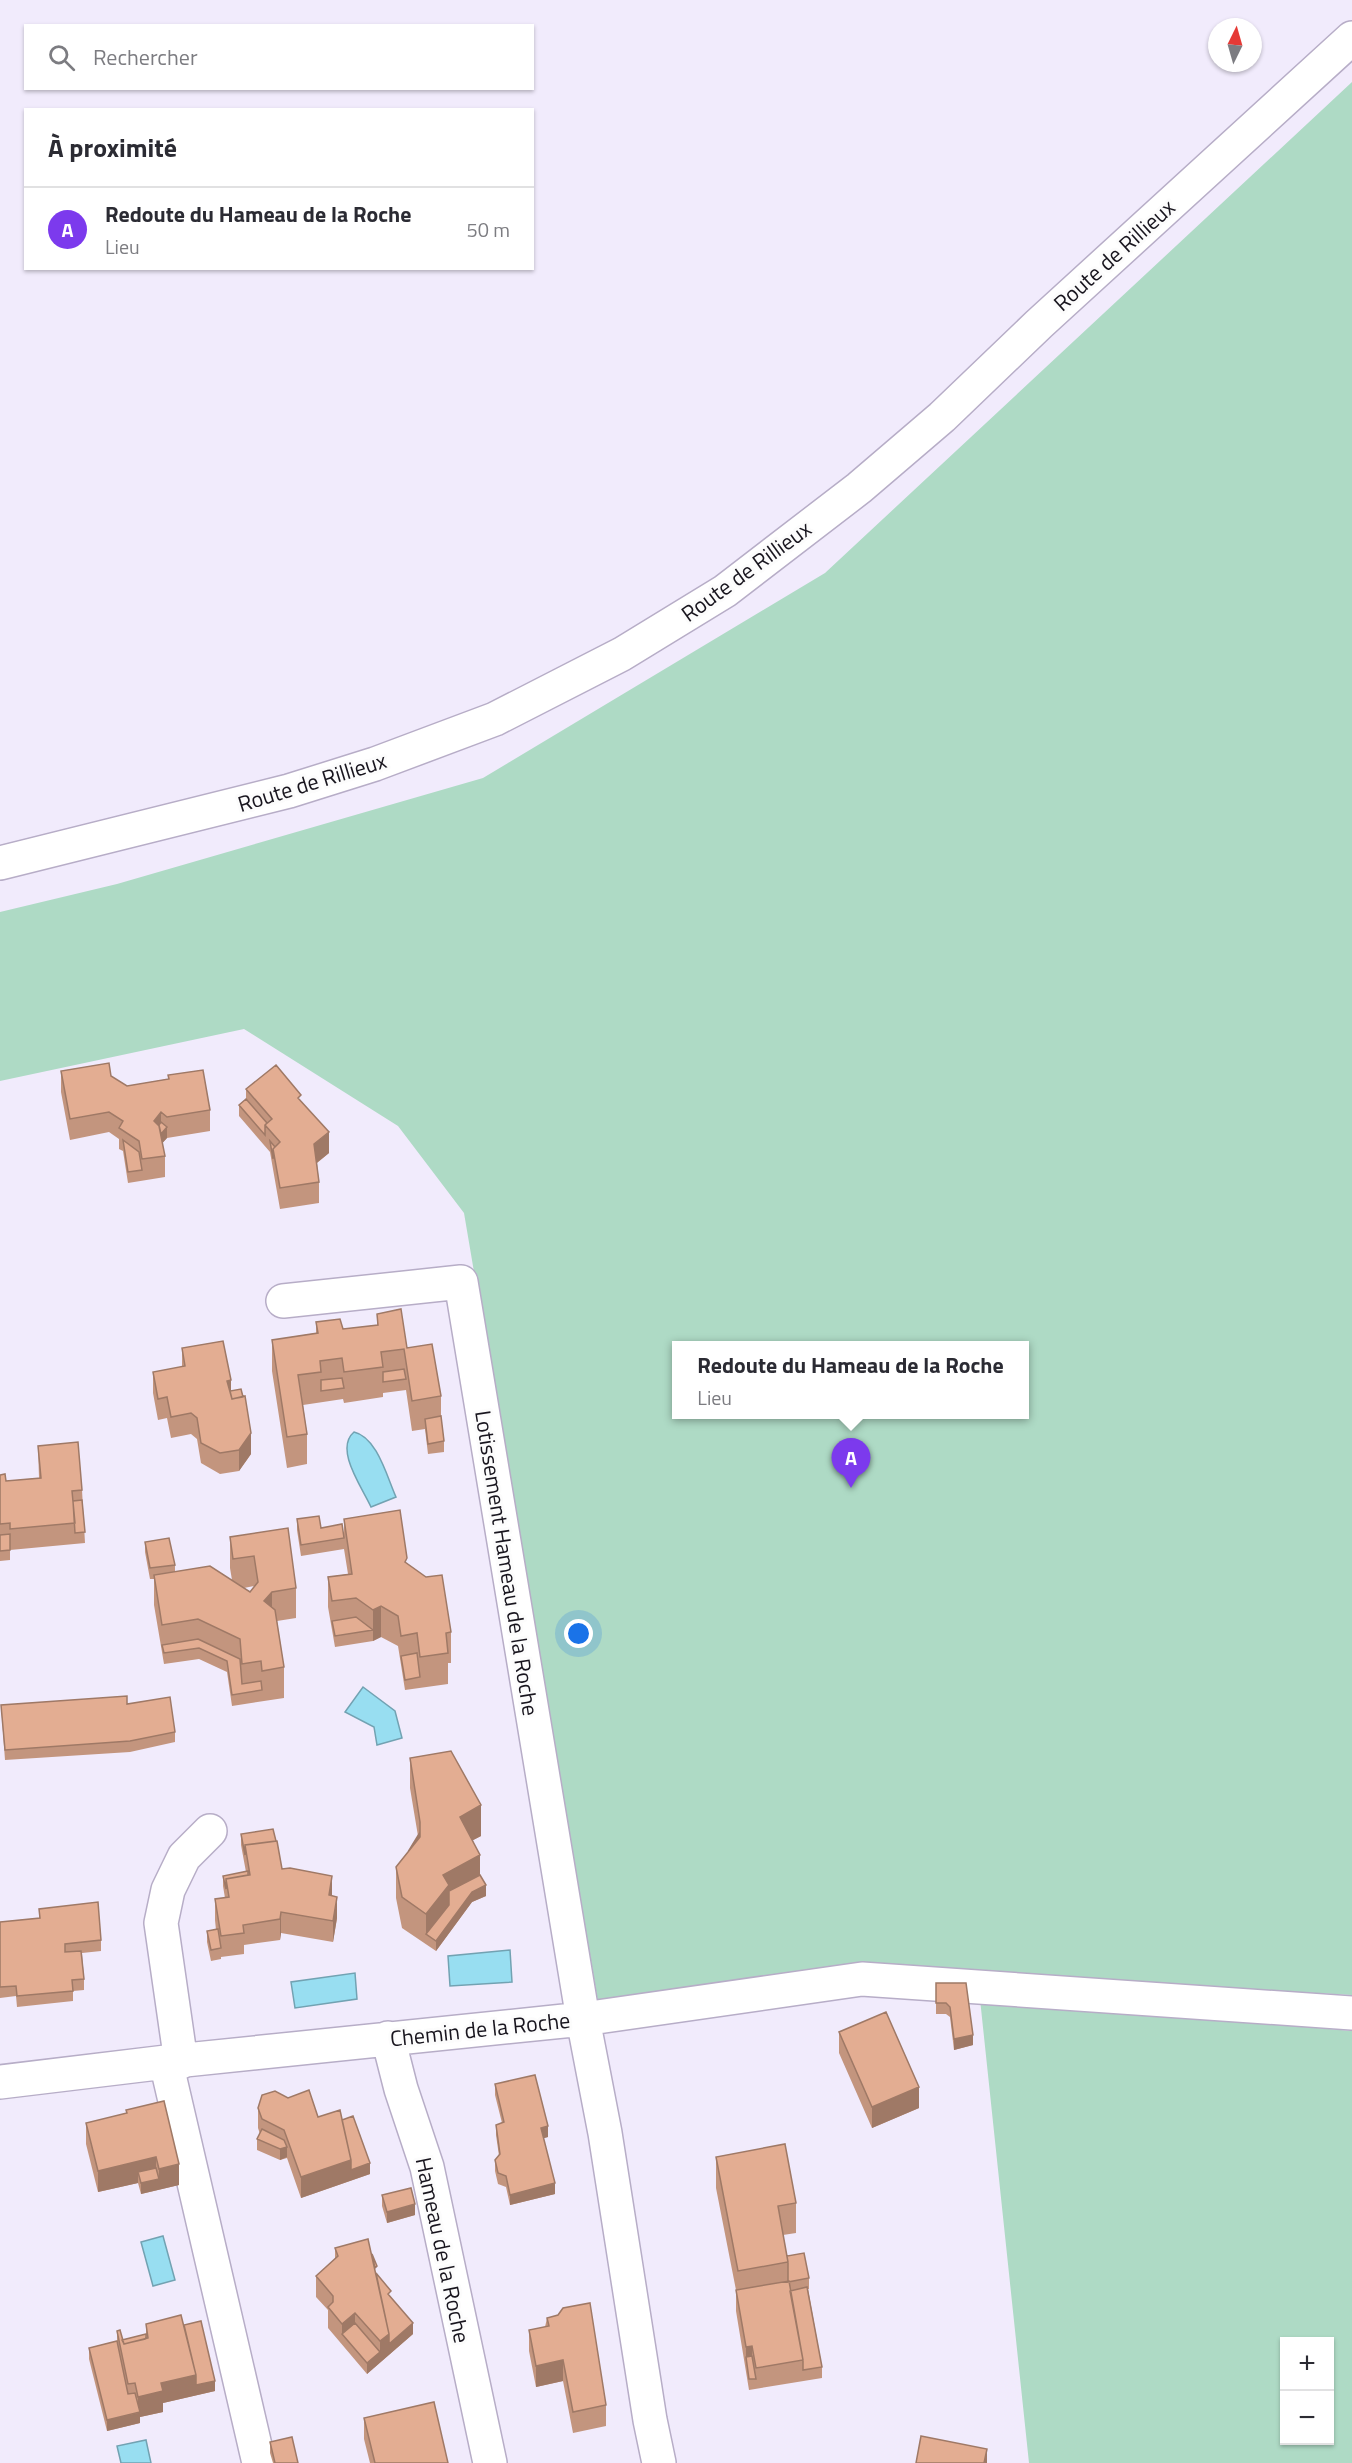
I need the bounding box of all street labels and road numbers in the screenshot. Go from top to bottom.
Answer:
street label: Route de Rillieux [1045,191,1183,319]
street label: Route de Rillieux [674,512,818,630]
street label: Route de Rillieux [233,743,391,821]
street label: Lotissement Hameau de la Roche [466,1408,548,1718]
street label: Chemin de la Roche [388,2003,572,2055]
street label: Hameau de la Roche [407,2154,479,2346]

